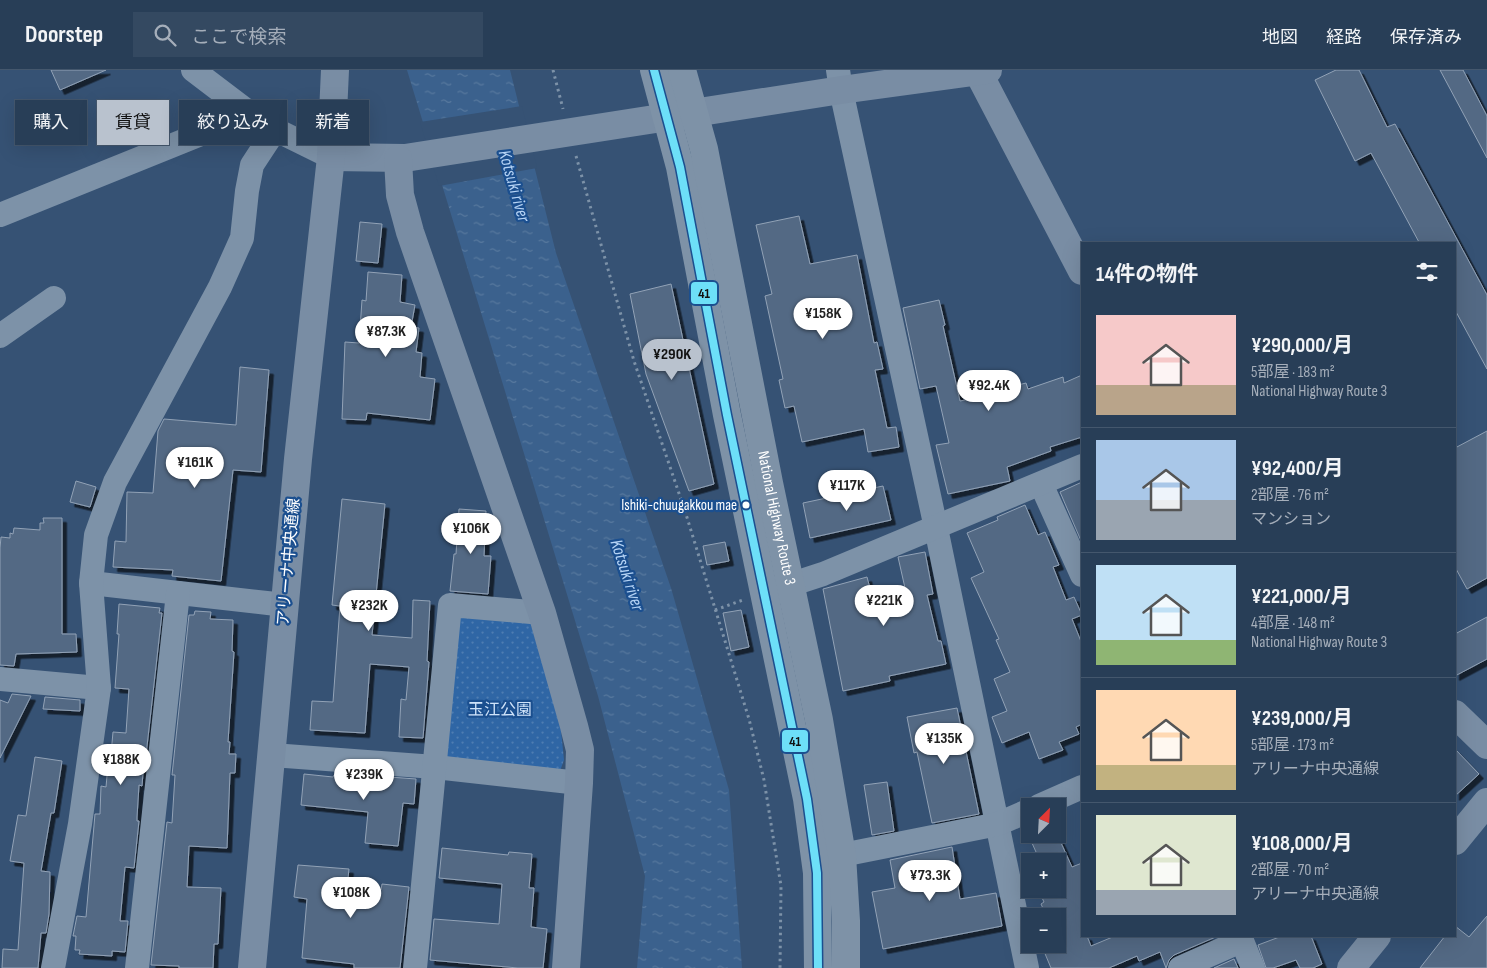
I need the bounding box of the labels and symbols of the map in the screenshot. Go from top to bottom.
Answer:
water label: Kotsuki river [494,148,535,225]
line badge: 41 [690,281,718,305]
text: 41 [698,285,711,302]
pin: ¥158K [788,298,858,340]
pin: ¥87.3K [345,316,427,358]
pin: ¥290K [637,338,707,381]
pin: ¥92.4K [948,370,1030,412]
pin: ¥161K [160,446,230,489]
street label: National Highway Route 3 [753,449,800,587]
pin: ¥117K [812,470,882,512]
place label: Ishiki-chuugakkou mae [621,496,737,515]
street label: アリーナ中央通線 [274,497,304,627]
marker: Ishiki-chuugakkou mae [741,500,751,510]
pin: ¥106K [436,512,506,555]
water label: Kotsuki river [606,537,649,614]
pin: ¥221K [849,584,919,627]
pin: ¥232K [334,590,404,632]
park label: 玉江公園 [468,701,532,720]
pin: ¥135K [909,722,979,765]
line badge: 41 [781,729,809,753]
text: 41 [789,733,802,750]
pin: ¥188K [86,744,156,786]
pin: ¥239K [329,758,399,801]
north arrow [1021,798,1066,842]
pin: ¥73.3K [889,860,971,902]
pin: ¥108K [316,876,386,919]

